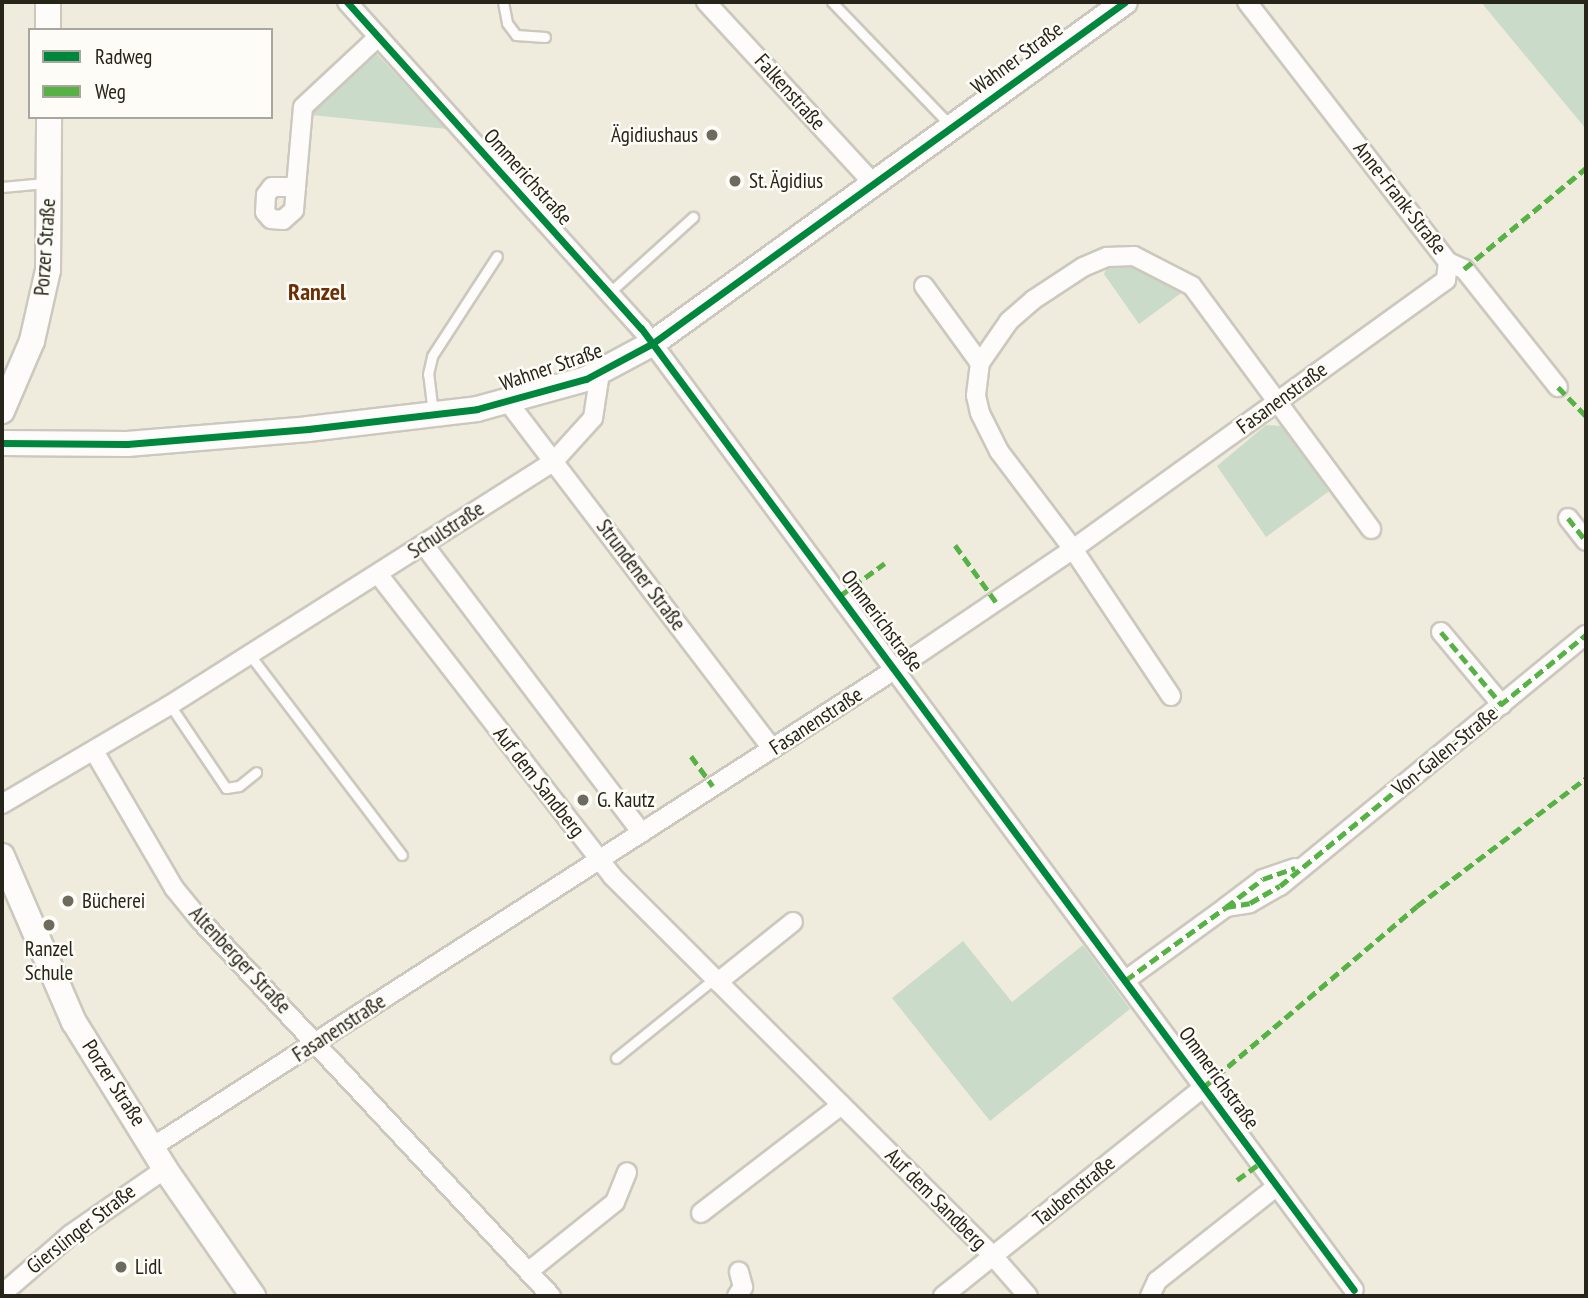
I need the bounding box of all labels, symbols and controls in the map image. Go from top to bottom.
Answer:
street label: Wahner Straße [966,16,1068,100]
legend [28,28,273,119]
text: Radweg [95,43,152,70]
street label: Falkenstraße [749,49,831,135]
text: Weg [95,78,126,105]
place label: Ägidiushaus [611,122,698,148]
street label: Ommerichstraße [478,124,578,230]
marker: Ägidiushaus [704,127,720,143]
street label: Anne-Frank-Straße [1348,136,1452,260]
place label: St. Ägidius [749,168,825,194]
marker: St. Ägidius [727,173,743,189]
street label: Porzer Straße [29,197,61,297]
district label: Ranzel [288,278,346,306]
street label: Wahner Straße [496,338,606,396]
street label: Fasanenstraße [1232,357,1332,439]
street label: Schulstraße [403,496,489,564]
street label: Strundener Straße [591,514,691,636]
street label: Ommerichstraße [836,565,928,677]
street label: Fasanenstraße [765,682,867,760]
street label: Von-Galen-Straße [1387,701,1503,801]
street label: Auf dem Sandberg [488,722,590,842]
place label: G. Kautz [597,787,656,813]
marker: G. Kautz [575,792,591,808]
place label: Bücherei [82,888,145,914]
marker: Bücherei [60,893,76,909]
street label: Altenberger Straße [184,901,296,1019]
marker: Ranzel Schule [41,917,57,933]
place label: Ranzel Schule [25,936,73,986]
street label: Fasanenstraße [288,989,390,1067]
street label: Ommerichstraße [1173,1022,1265,1134]
street label: Porzer Straße [77,1035,151,1131]
street label: Auf dem Sandberg [880,1143,992,1255]
street label: Taubenstraße [1028,1150,1120,1232]
street label: Gierslinger Straße [22,1179,140,1279]
place label: Lidl [135,1254,162,1280]
marker: Lidl [113,1259,129,1275]

